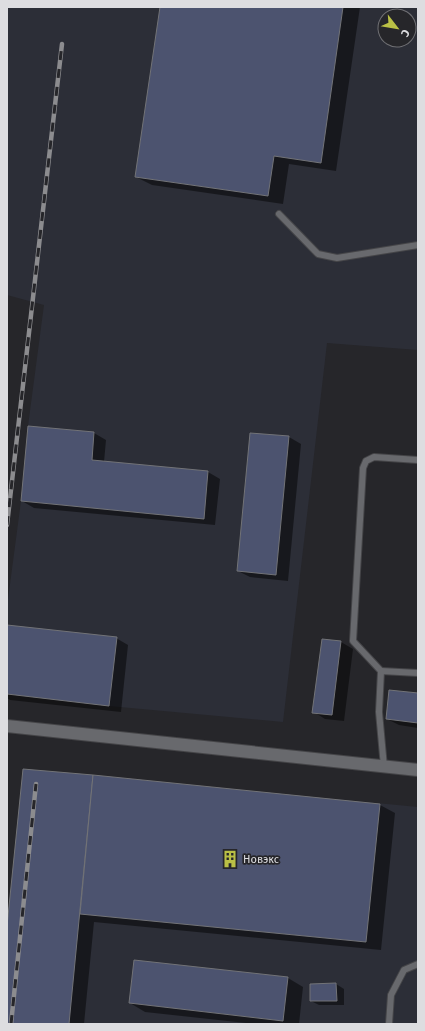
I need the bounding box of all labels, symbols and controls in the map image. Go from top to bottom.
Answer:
north arrow [377,8,417,48]
text: С [398,27,412,40]
building icon: Новэкс [220,849,240,869]
place label: Новэкс [243,853,279,866]

